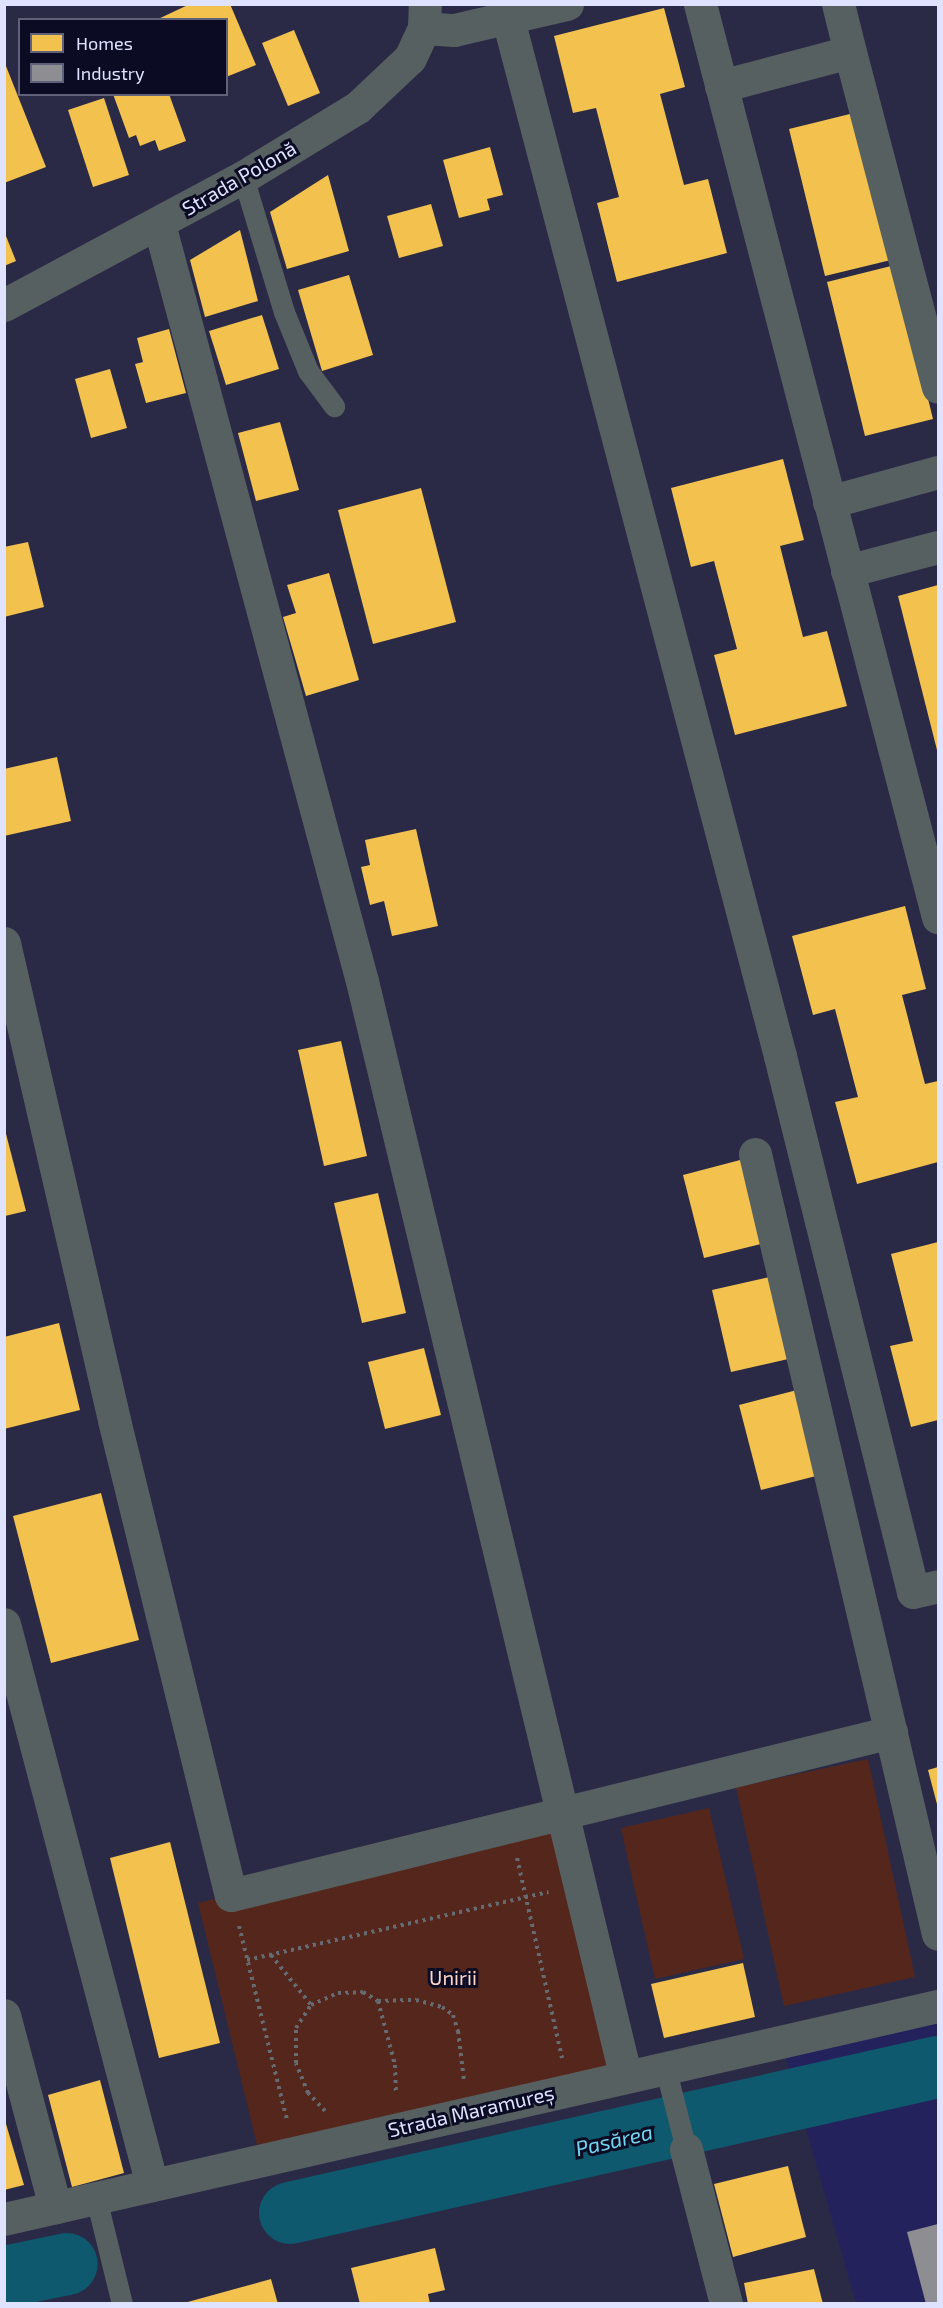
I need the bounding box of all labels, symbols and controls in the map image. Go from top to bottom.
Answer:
legend [18,18,228,96]
text: Homes [76,32,133,54]
text: Industry [76,62,145,84]
street label: Strada Polonă [178,136,300,220]
park label: Unirii [429,1965,477,1989]
street label: Strada Maramureș [386,2080,556,2142]
water label: Pasărea [573,2119,655,2161]

